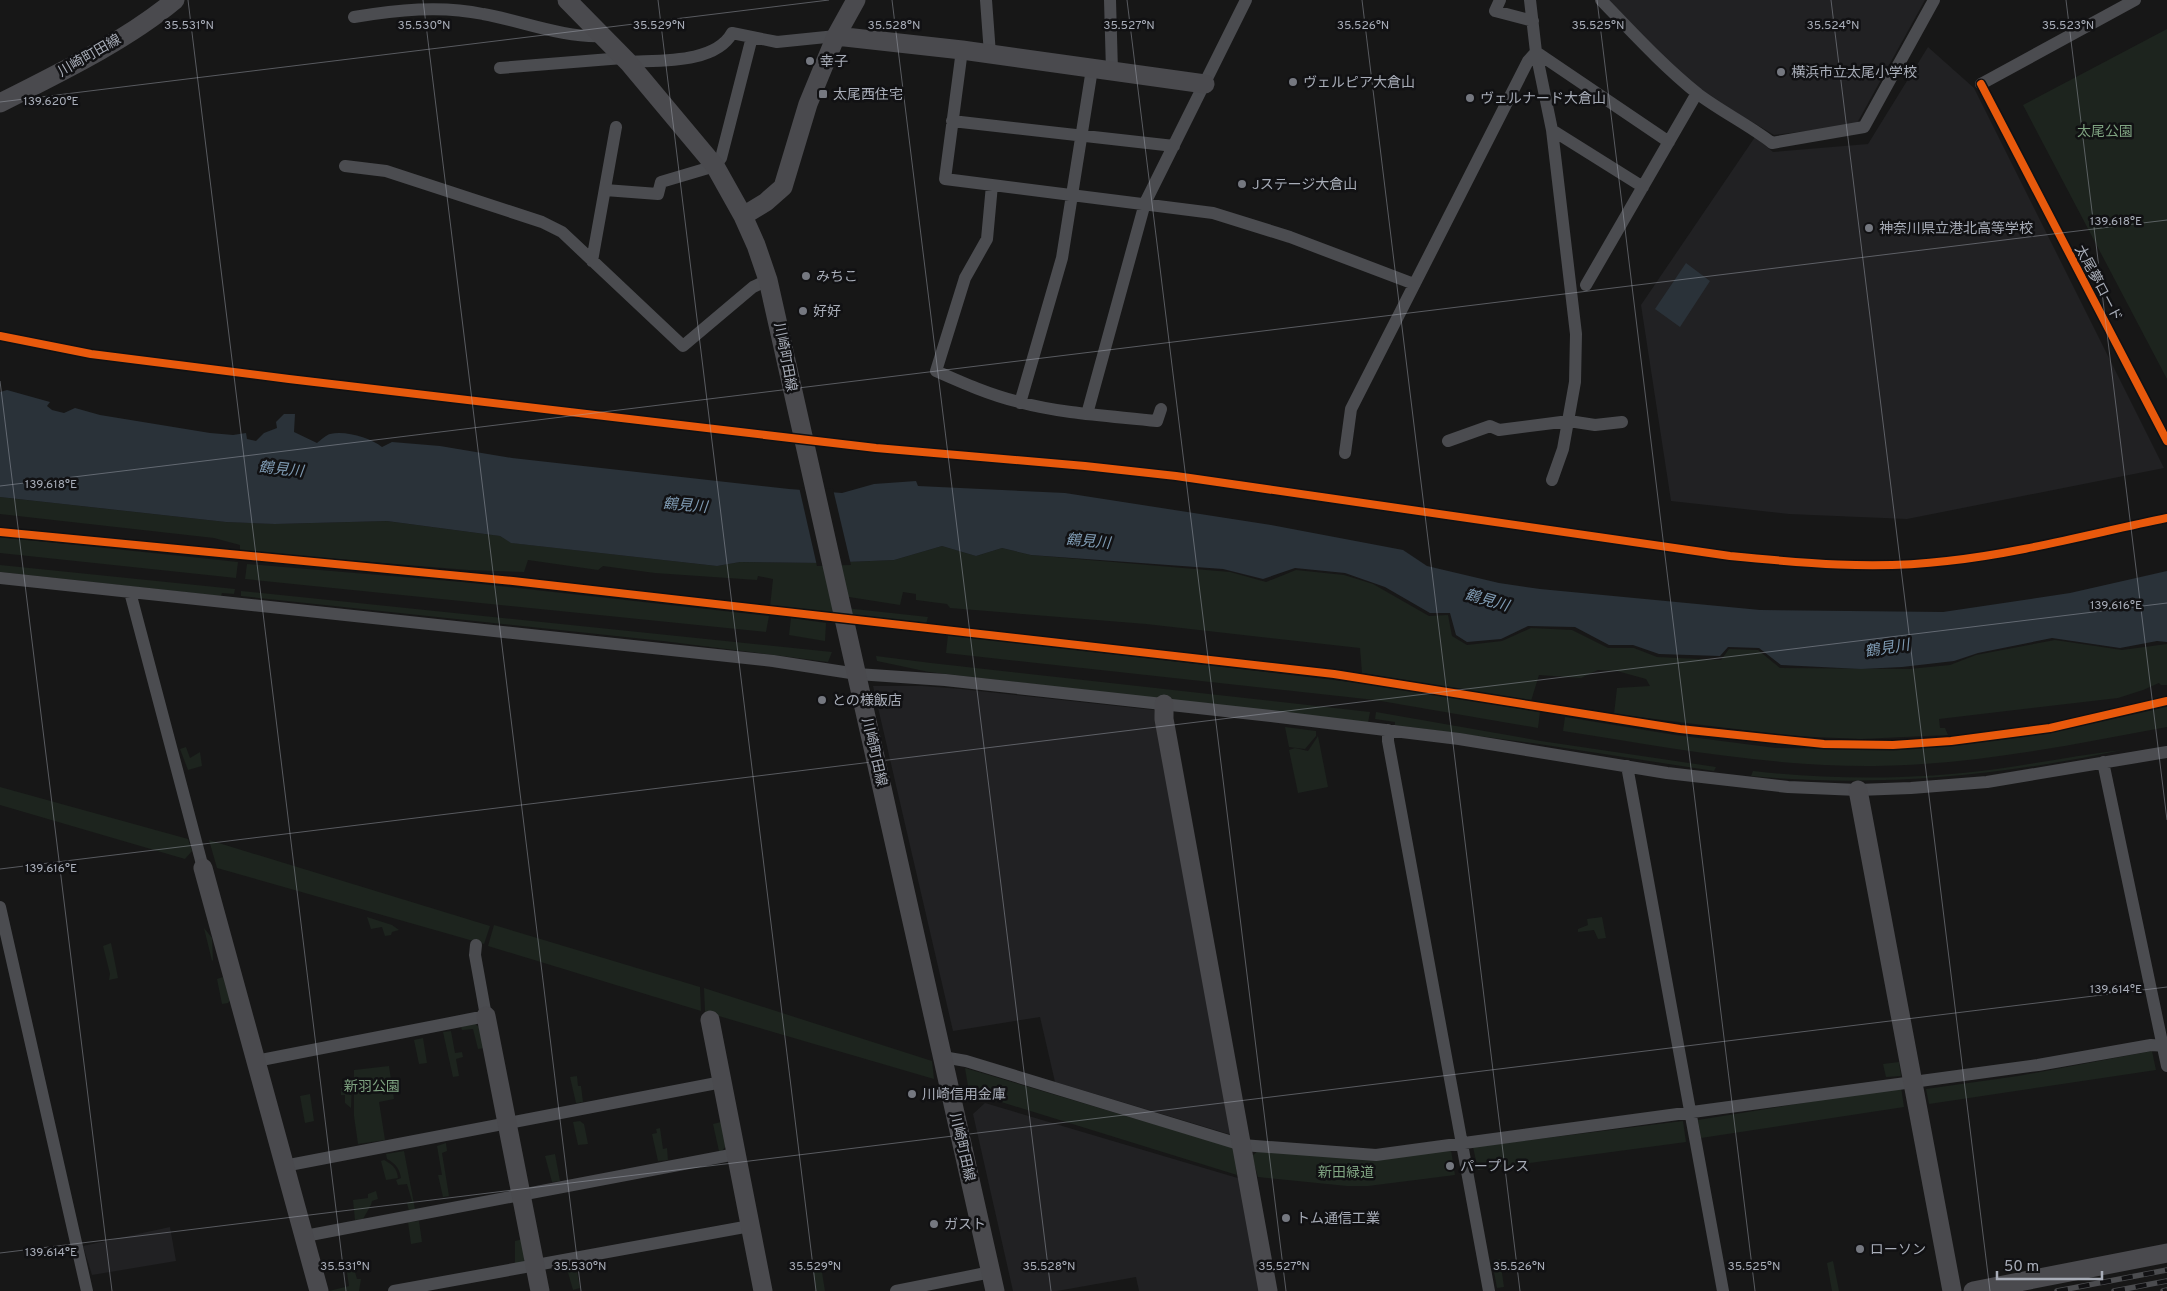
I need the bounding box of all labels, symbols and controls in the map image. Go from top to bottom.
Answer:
text: 35.531°N [164,18,214,34]
text: 35.530°N [397,18,451,34]
text: 35.529°N [633,18,685,34]
text: 35.528°N [868,18,920,34]
text: 35.527°N [1103,18,1155,34]
text: 35.526°N [1337,18,1389,34]
text: 35.525°N [1572,18,1624,34]
text: 35.524°N [1807,18,1859,34]
text: 35.523°N [2042,18,2094,34]
street label: 川崎町田線 [55,31,124,81]
place label: 幸子 [820,54,848,71]
marker: 幸子 [804,55,816,67]
place label: 横浜市立太尾小学校 [1791,65,1917,82]
marker: 横浜市立太尾小学校 [1775,66,1787,78]
place label: ヴェルピア大倉山 [1303,75,1415,92]
marker: ヴェルピア大倉山 [1287,76,1299,88]
place label: 太尾西住宅 [833,87,903,104]
marker: 太尾西住宅 [817,88,829,100]
place label: ヴェルナード大倉山 [1480,91,1606,108]
marker: ヴェルナード大倉山 [1464,92,1476,104]
text: 139.620°E [23,94,79,110]
park label: 太尾公園 [2077,124,2133,141]
place label: Jステージ大倉山 [1252,177,1357,194]
marker: Jステージ大倉山 [1236,178,1248,190]
text: 139.618°E [2090,214,2142,230]
place label: 神奈川県立港北高等学校 [1879,220,2033,238]
marker: 神奈川県立港北高等学校 [1863,222,1875,234]
street label: 太尾夢ロード [2070,243,2125,325]
place label: みちこ [816,269,858,286]
marker: みちこ [800,270,812,282]
place label: 好好 [813,304,841,321]
marker: 好好 [797,305,809,317]
street label: 川崎町田線 [770,321,800,393]
water label: 鶴見川 [257,459,306,482]
text: 139.618°E [25,477,77,493]
water label: 鶴見川 [662,495,710,518]
water label: 鶴見川 [1065,531,1113,554]
water label: 鶴見川 [1462,586,1513,617]
text: 139.616°E [2090,598,2142,614]
water label: 鶴見川 [1864,636,1913,662]
place label: との様飯店 [832,693,902,710]
marker: との様飯店 [816,694,828,706]
street label: 川崎町田線 [857,716,890,788]
text: 139.616°E [25,861,77,877]
text: 139.614°E [2090,982,2142,998]
park label: 新羽公園 [344,1079,400,1096]
place label: 川崎信用金庫 [922,1087,1006,1104]
marker: 川崎信用金庫 [906,1088,918,1100]
street label: 川崎町田線 [945,1111,978,1183]
place label: パープレス [1460,1159,1529,1176]
marker: パープレス [1444,1160,1456,1172]
park label: 新田緑道 [1318,1165,1374,1182]
place label: トム通信工業 [1296,1211,1380,1228]
marker: トム通信工業 [1280,1212,1292,1224]
place label: ガスト [944,1217,986,1234]
marker: ガスト [928,1218,940,1230]
place label: ローソン [1870,1242,1926,1259]
marker: ローソン [1854,1243,1866,1255]
text: 139.614°E [25,1245,77,1261]
scale bar [1997,1248,2102,1280]
text: 50 m [2004,1258,2039,1277]
text: 35.531°N [320,1259,370,1275]
text: 35.530°N [553,1259,607,1275]
text: 35.529°N [789,1259,841,1275]
text: 35.528°N [1023,1259,1075,1275]
text: 35.527°N [1258,1259,1310,1275]
text: 35.526°N [1493,1259,1545,1275]
text: 35.525°N [1728,1259,1780,1275]

